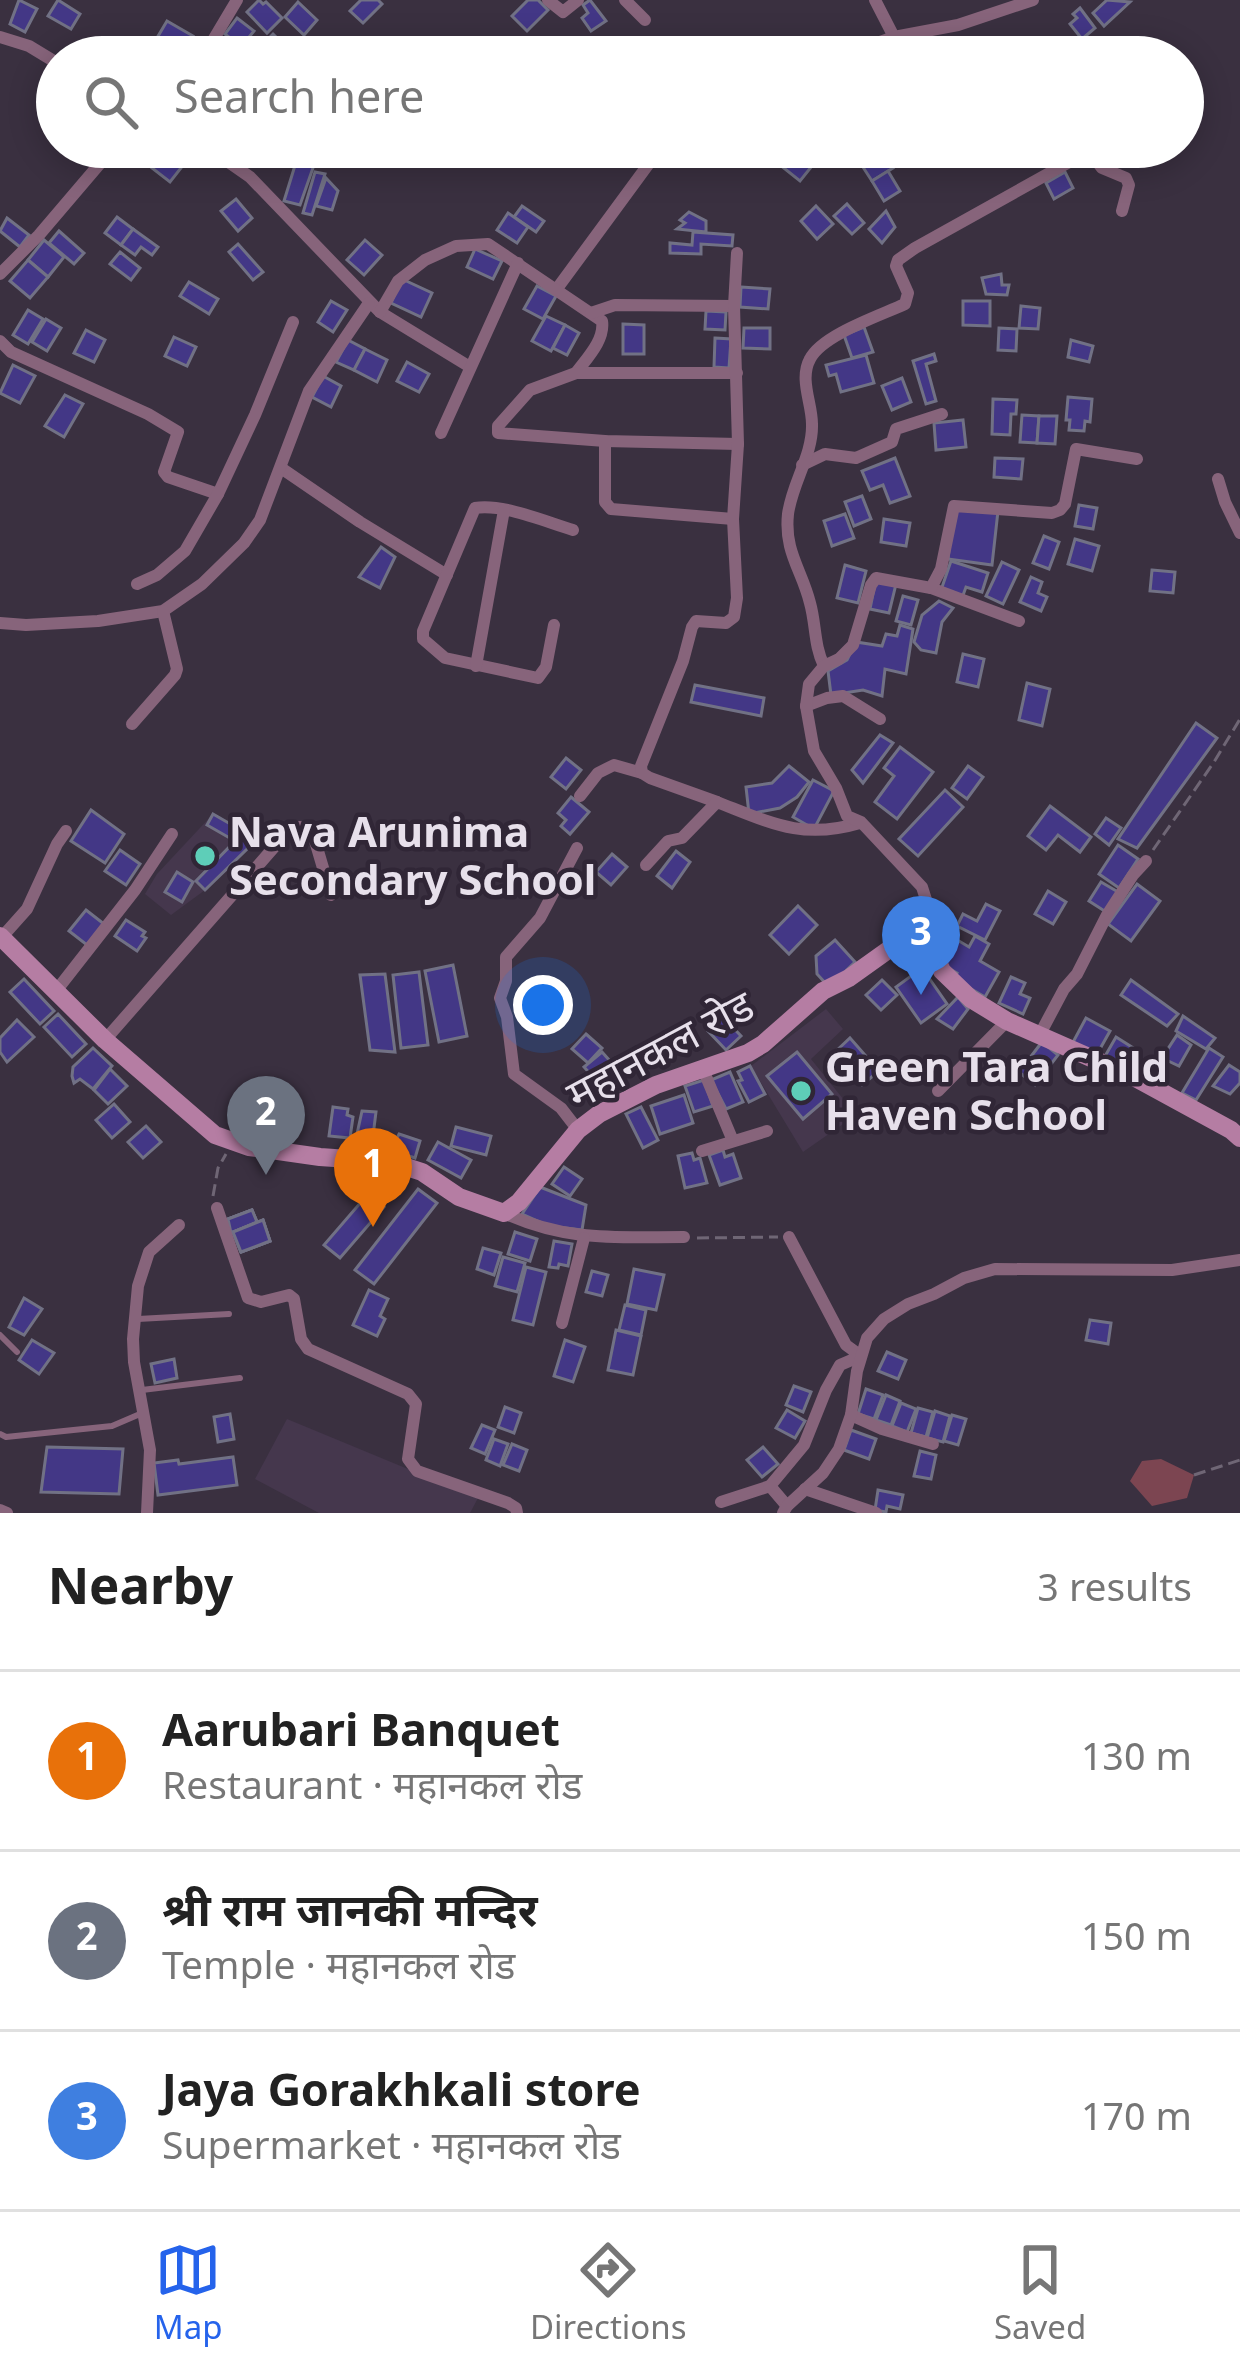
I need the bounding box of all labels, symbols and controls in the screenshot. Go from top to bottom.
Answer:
search box [36,36,1204,168]
icon: search [78,69,144,135]
text: Search here [174,73,424,131]
place label: Nava Arunima Secondary School [229,809,596,912]
marker: Nava Arunima Secondary School [192,843,218,869]
pin: 3 [882,896,960,995]
your location [513,975,573,1035]
street label: महानकल रोड [559,982,765,1126]
place label: Green Tara Child Haven School [825,1044,1168,1147]
pin: 2 [227,1076,305,1175]
marker: Green Tara Child Haven School [788,1078,814,1104]
pin: 1 [334,1128,412,1227]
text: Nearby [48,1558,233,1625]
text: 3 results [1037,1566,1192,1617]
text: Aarubari Banquet [162,1706,560,1764]
text: 1 [76,1735,98,1786]
text: 130 m [1081,1735,1192,1786]
text: Restaurant · महानकल रोड [162,1764,582,1815]
text: श्री राम जानकी मन्दिर [162,1886,538,1944]
text: 2 [76,1915,98,1966]
text: 150 m [1081,1915,1192,1966]
text: Temple · महानकल रोड [162,1944,515,1995]
text: Jaya Gorakhkali store [162,2066,641,2124]
text: 3 [76,2095,98,2146]
text: 170 m [1081,2095,1192,2146]
text: Supermarket · महानकल रोड [162,2124,621,2175]
tab: Map [154,2237,222,2352]
tab: Directions [530,2237,687,2352]
tab: Saved [994,2237,1086,2352]

